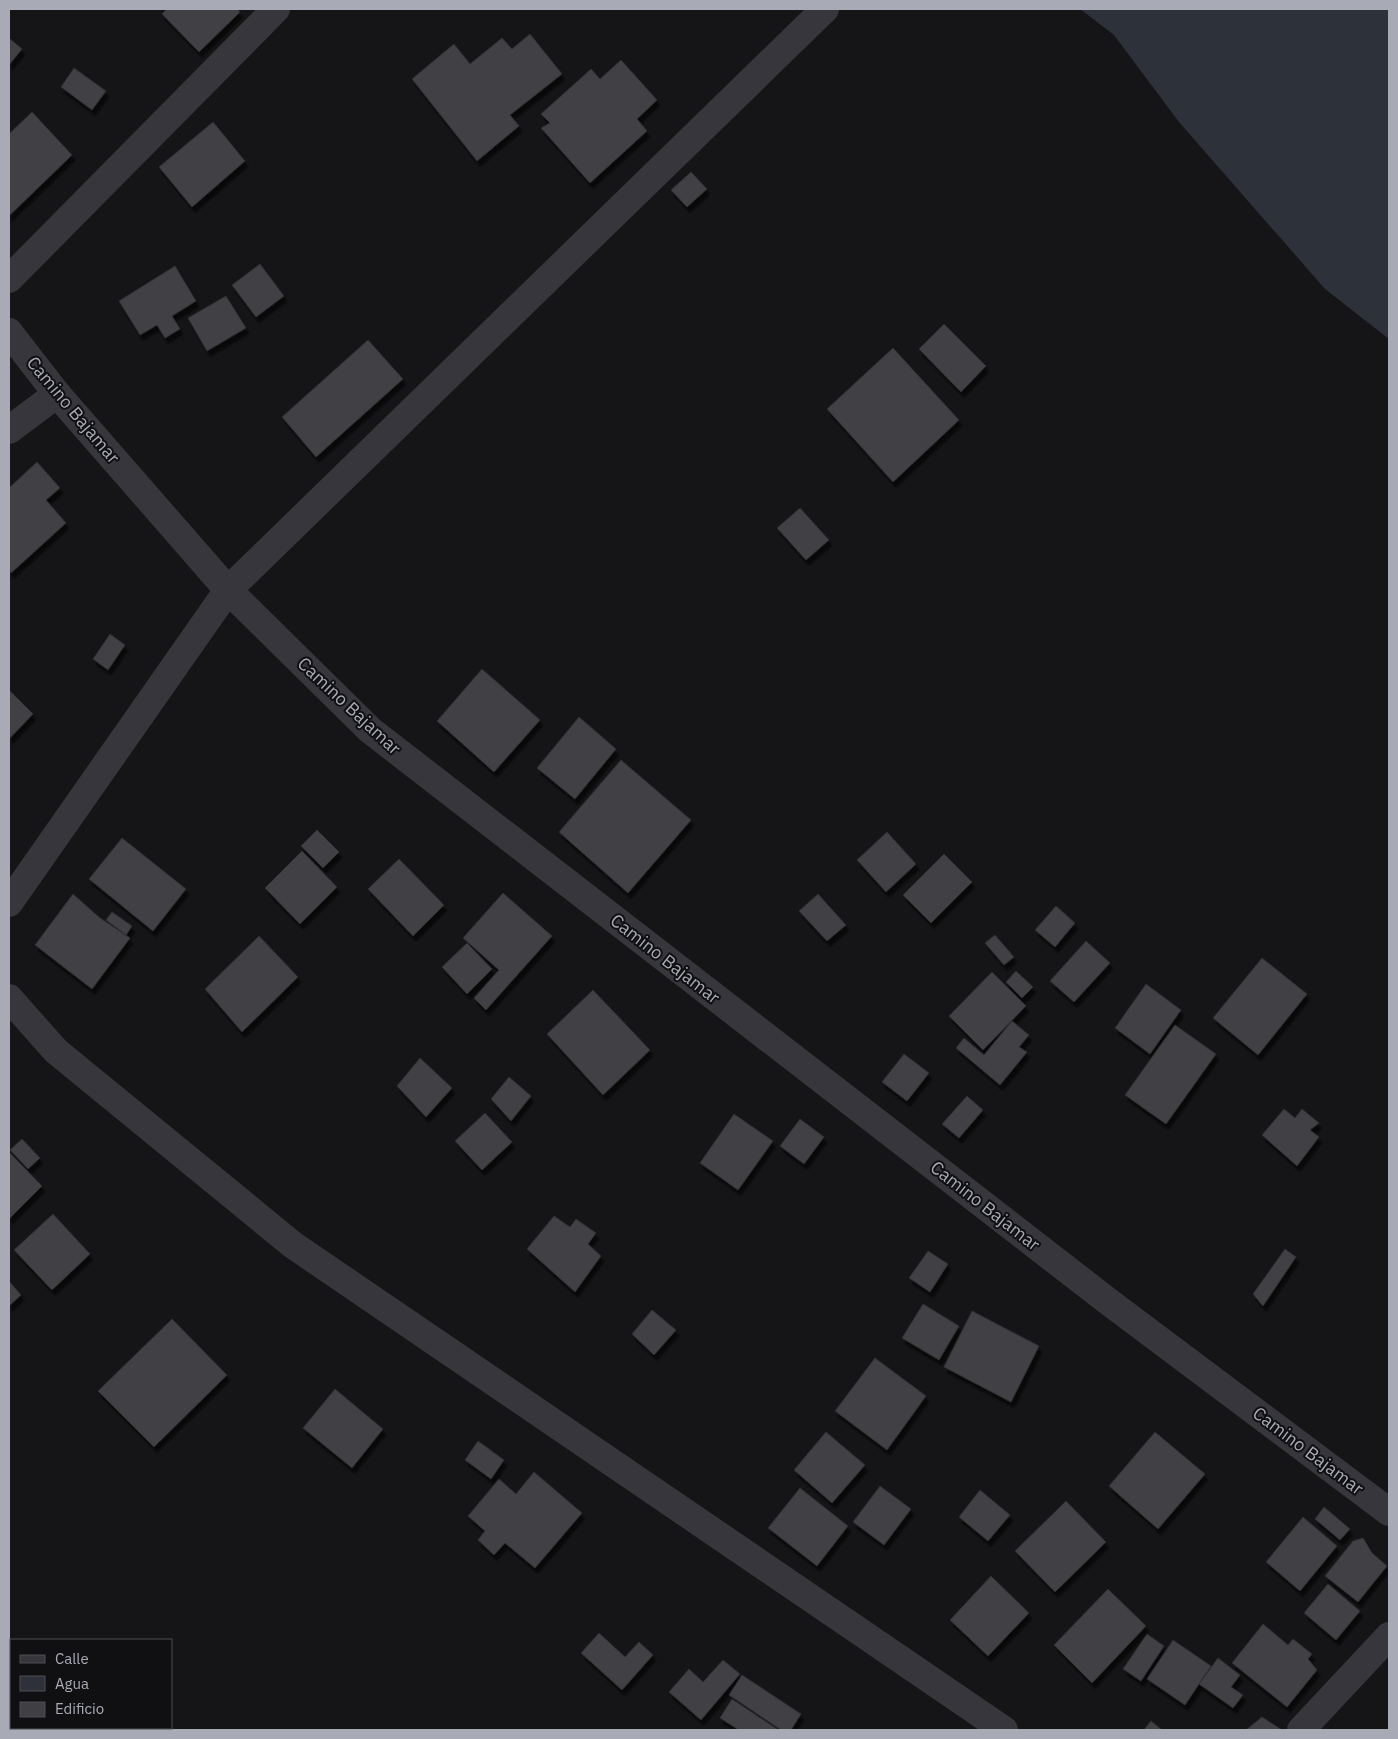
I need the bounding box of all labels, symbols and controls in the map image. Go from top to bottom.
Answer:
street label: Camino Bajamar [22,351,125,468]
street label: Camino Bajamar [293,652,406,760]
street label: Camino Bajamar [606,909,725,1009]
street label: Camino Bajamar [926,1156,1045,1256]
street label: Camino Bajamar [1248,1401,1369,1500]
legend [10,1639,172,1729]
text: Calle [55,1649,89,1668]
text: Agua [55,1674,89,1693]
text: Edificio [55,1699,104,1718]

